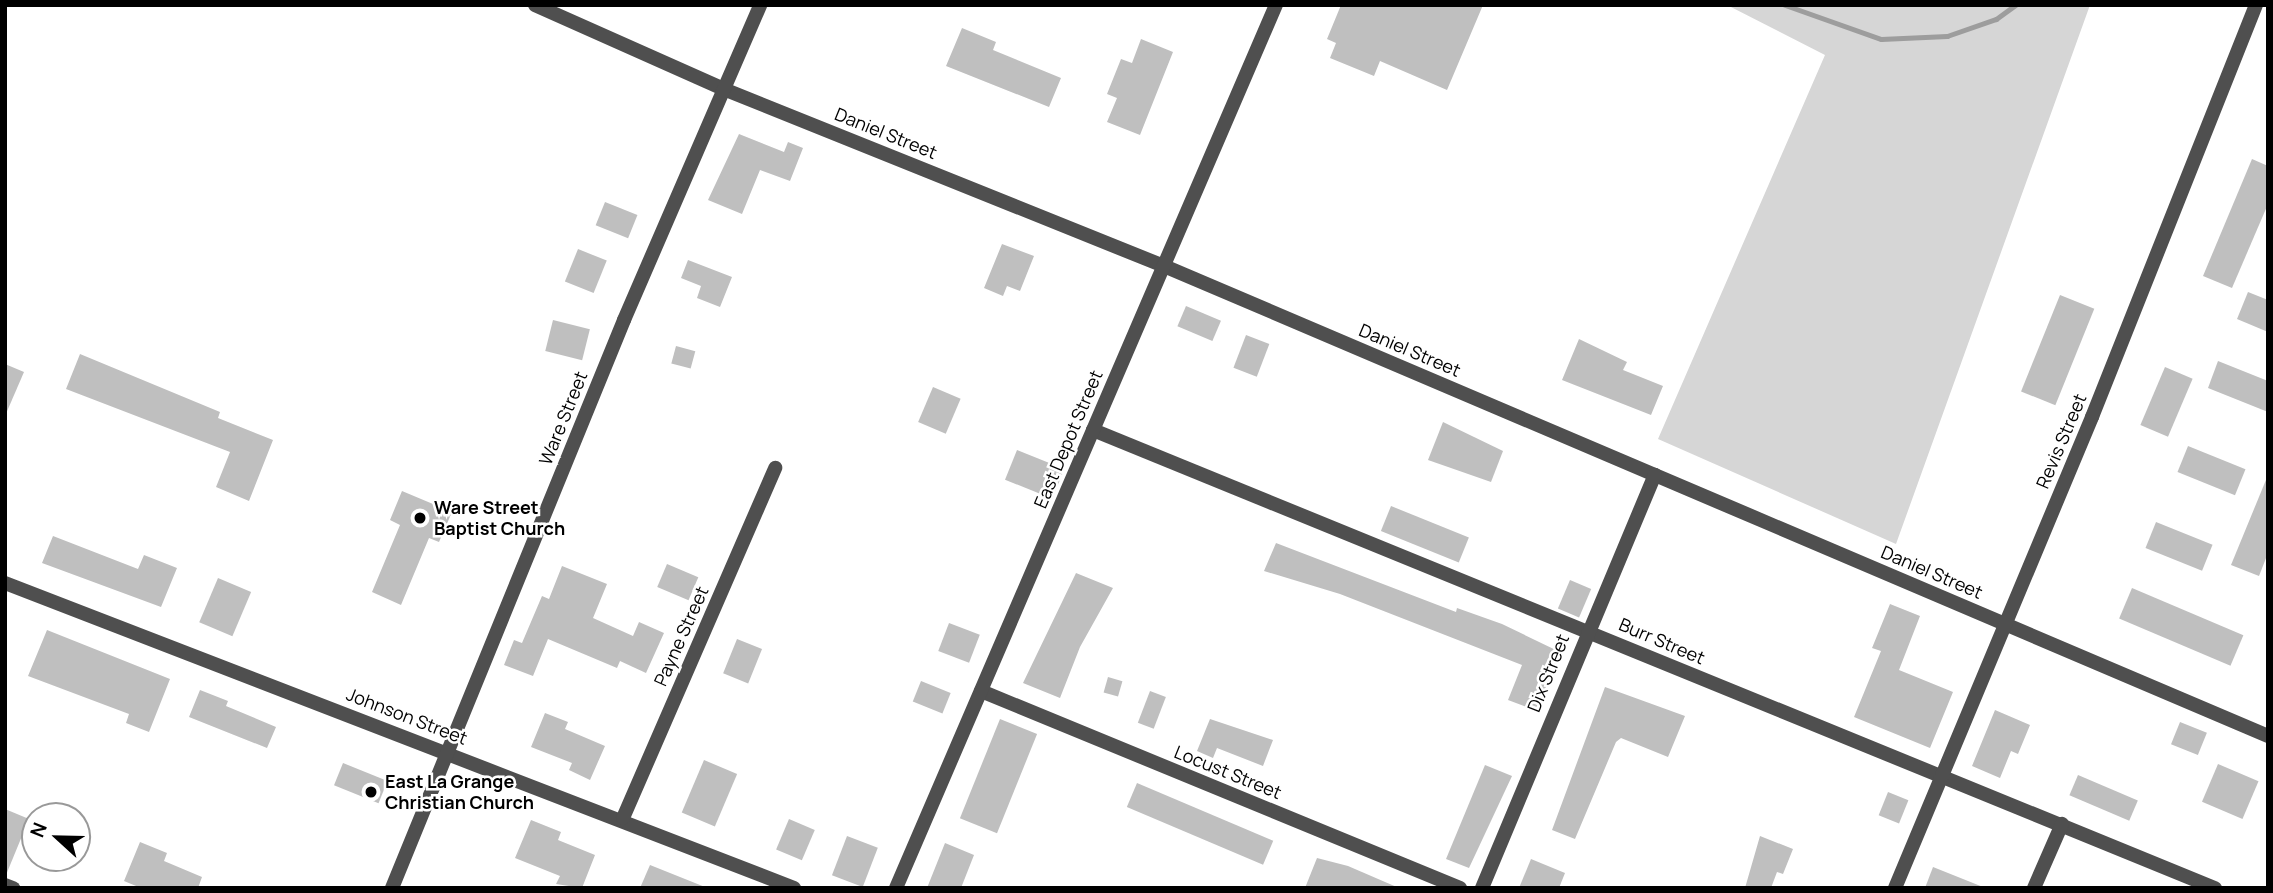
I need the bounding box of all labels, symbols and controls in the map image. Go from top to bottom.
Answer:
street label: Daniel Street [832,103,940,163]
street label: Daniel Street [1356,319,1464,381]
street label: East Depot Street [1029,367,1107,511]
street label: Ware Street [534,368,592,468]
street label: Revis Street [2031,390,2091,492]
place label: Ware Street Baptist Church [434,497,565,540]
marker: Ware Street Baptist Church [412,510,428,526]
street label: Daniel Street [1878,541,1986,603]
street label: Payne Street [649,583,713,689]
street label: Burr Street [1616,613,1708,669]
street label: Dix Street [1523,631,1573,715]
street label: Johnson Street [344,683,470,749]
street label: Locust Street [1171,741,1285,803]
place label: East La Grange Christian Church [385,771,534,814]
marker: East La Grange Christian Church [363,784,379,800]
north arrow [21,802,91,872]
text: N [24,819,53,841]

